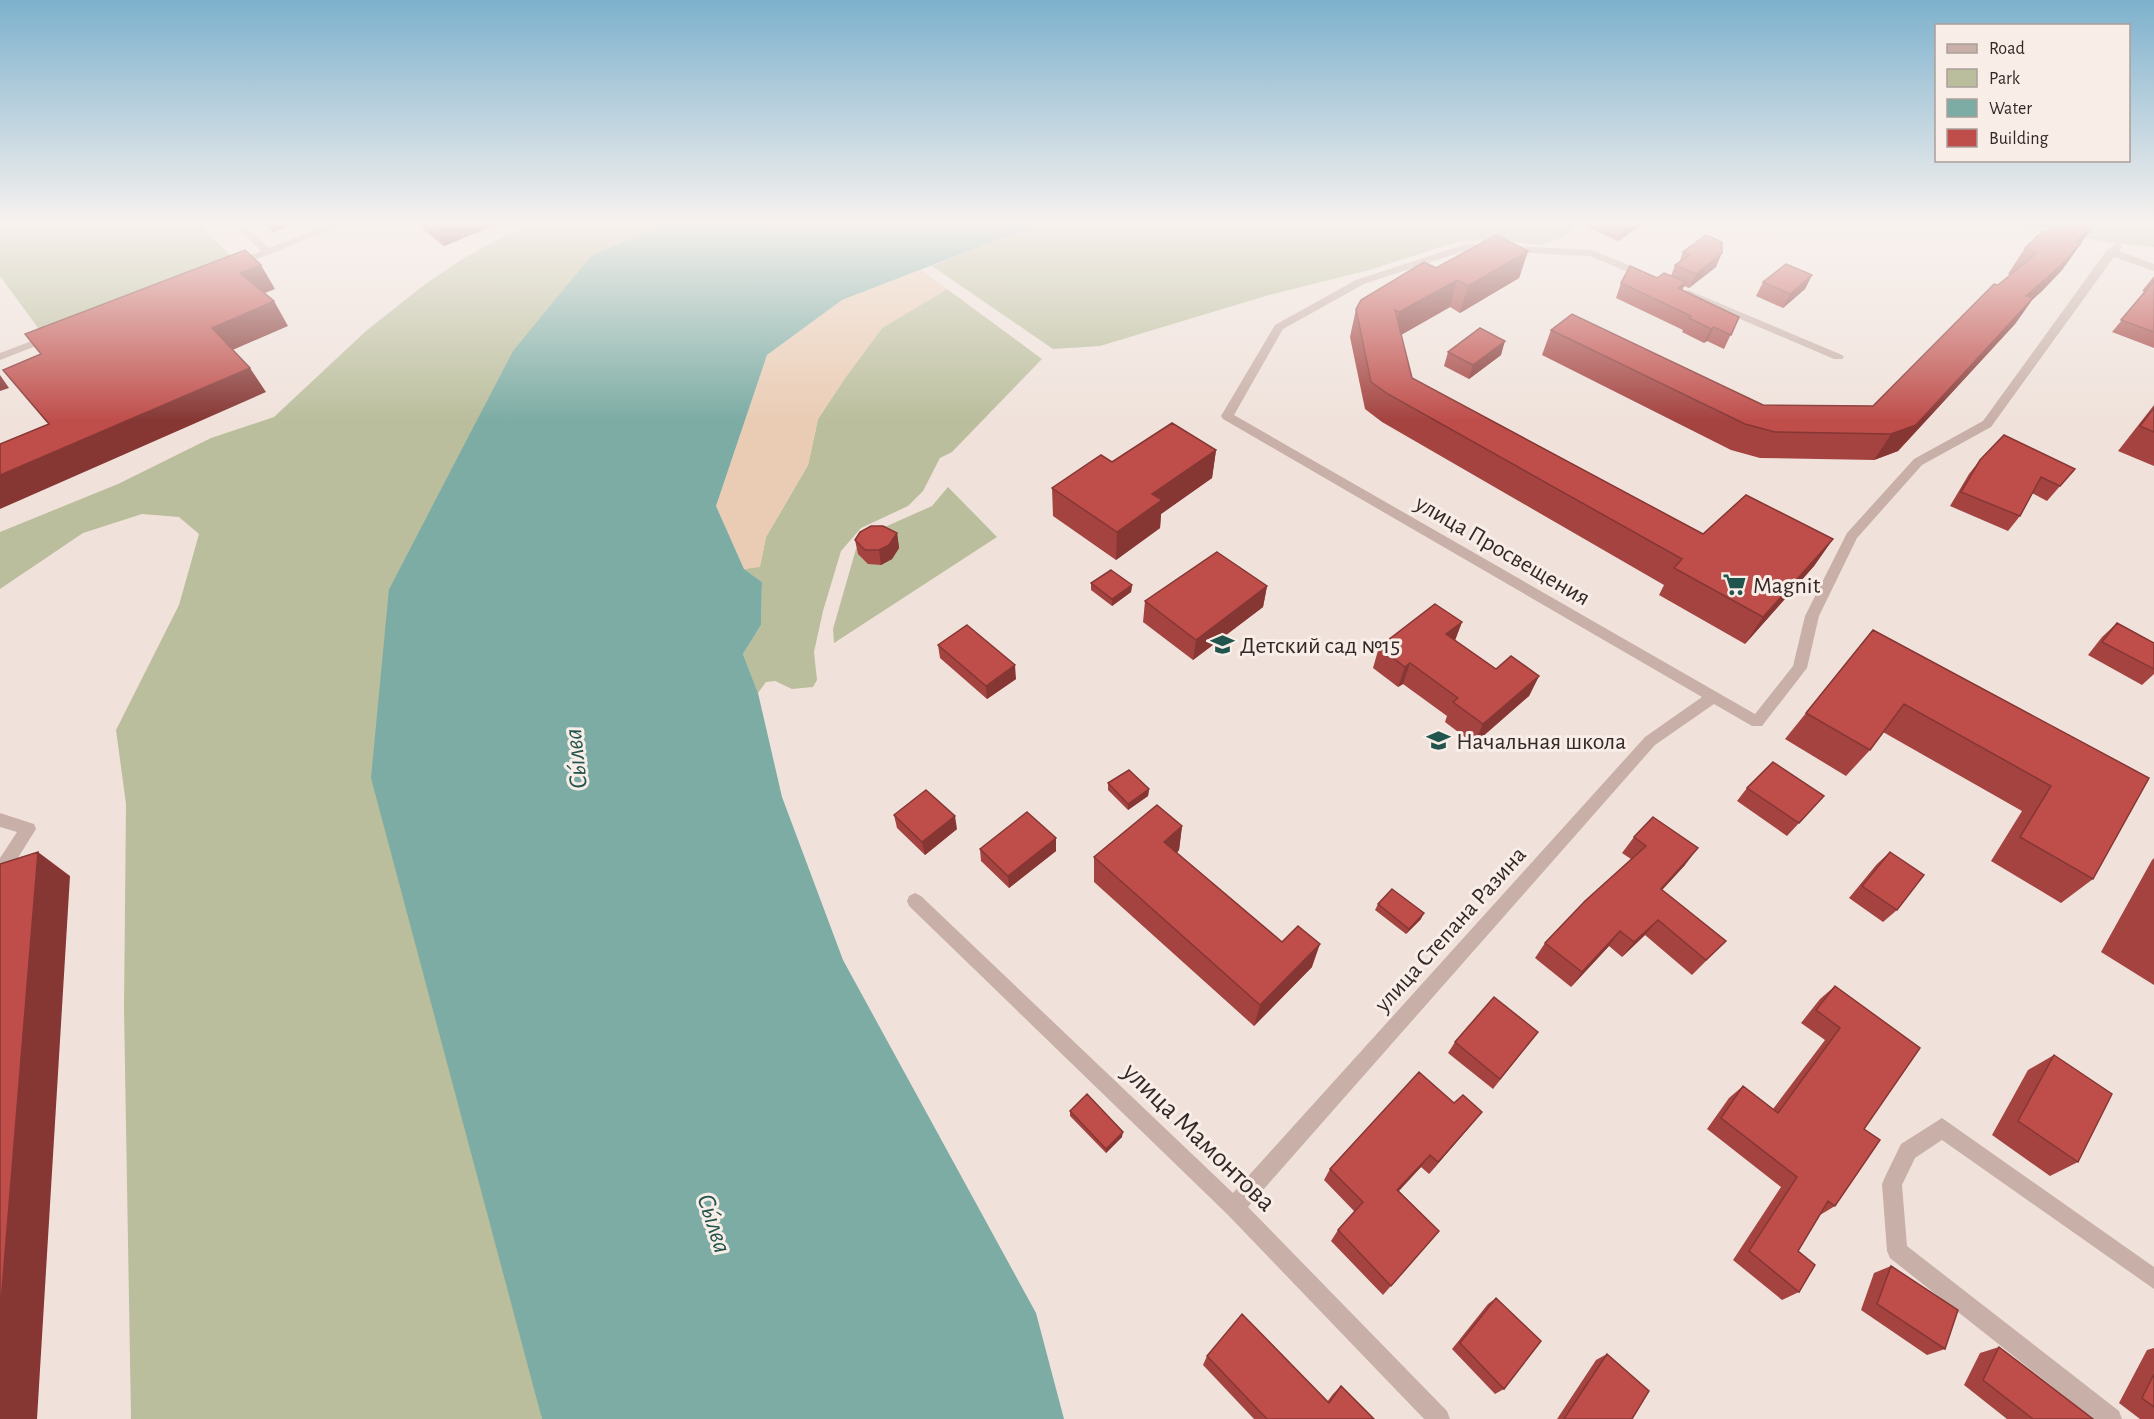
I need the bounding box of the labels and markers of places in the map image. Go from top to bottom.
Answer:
supermarket icon: Magnit [1722,572,1748,598]
place label: Magnit [1753,574,1821,598]
school or university icon: Детский сад №15 [1209,632,1235,658]
place label: Детский сад №15 [1240,634,1400,658]
school or university icon: Начальная школа [1425,728,1451,754]
place label: Начальная школа [1456,730,1626,754]

